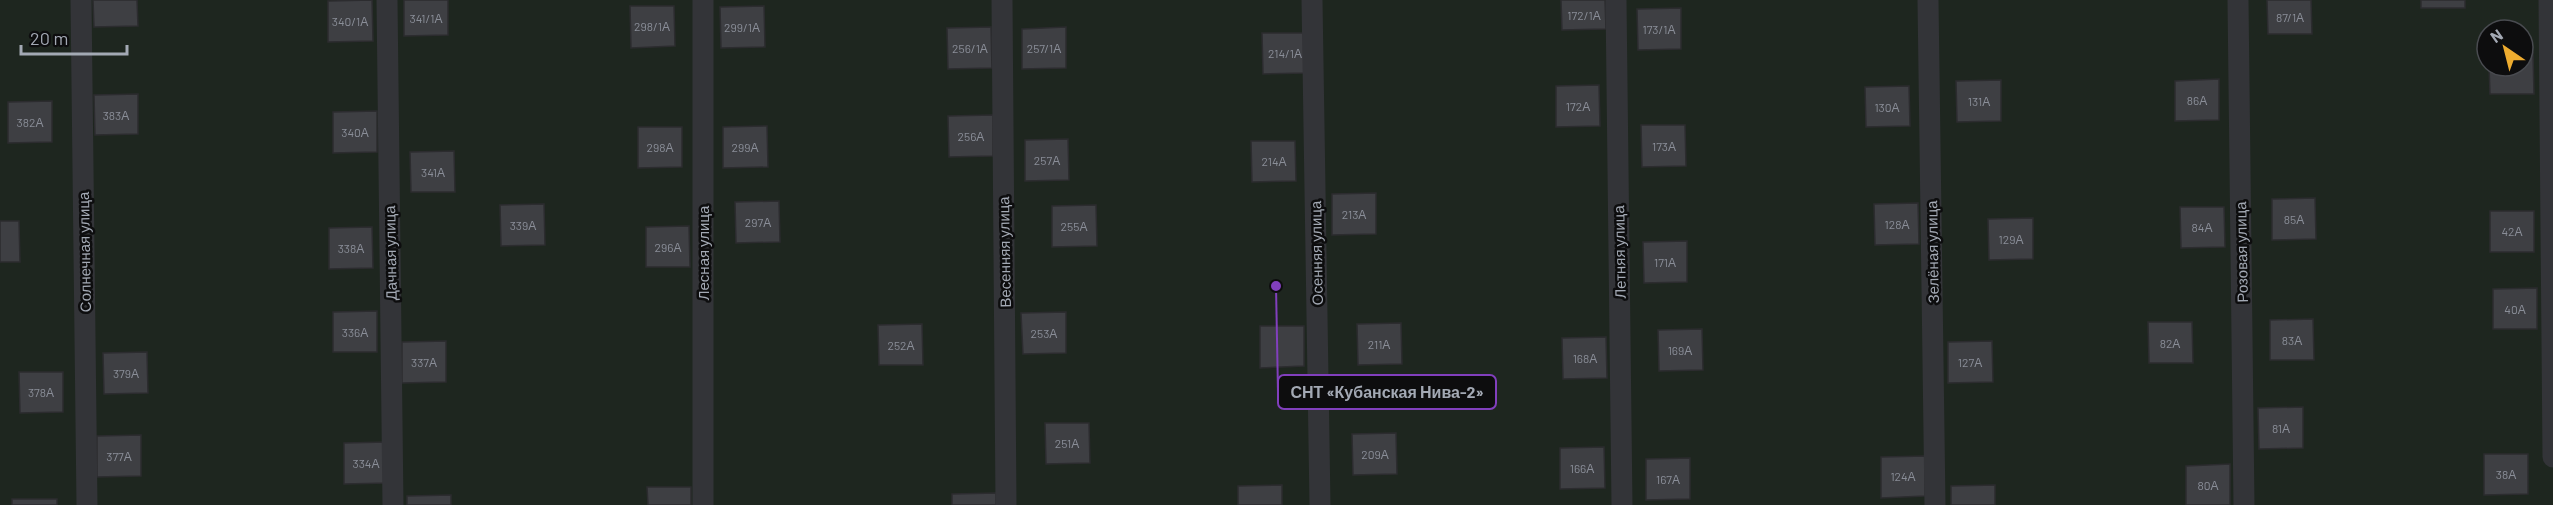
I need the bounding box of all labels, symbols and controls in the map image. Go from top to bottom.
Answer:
house number: 172/1А [1567,8,1601,22]
house number: 87/1А [2276,10,2304,24]
house number: 341/1А [410,11,442,25]
house number: 340/1А [332,14,368,28]
scale bar [21,18,128,56]
north arrow [2475,18,2535,78]
house number: 298/1А [634,19,670,33]
house number: 299/1А [724,20,760,34]
house number: 173/1А [1642,22,1676,36]
text: N [2486,24,2506,46]
text: 20 m [30,27,68,49]
house number: 256/1А [952,41,988,55]
house number: 257/1А [1027,41,1061,55]
house number: 214/1А [1268,46,1302,60]
house number: 86А [2187,93,2207,107]
house number: 131А [1968,94,1990,108]
house number: 172А [1566,99,1590,113]
house number: 130А [1874,100,1900,114]
house number: 383А [103,108,129,122]
house number: 382А [17,115,43,129]
house number: 340А [341,125,369,139]
house number: 256А [958,129,984,143]
house number: 173А [1652,139,1676,153]
house number: 298А [647,140,673,154]
house number: 299А [732,140,758,154]
house number: 257А [1034,153,1060,167]
house number: 214А [1261,154,1287,168]
house number: 341А [421,165,445,179]
street label: Солнечная улица [74,191,94,312]
street label: Весенняя улица [994,196,1014,308]
street label: Осенняя улица [1306,200,1326,305]
street label: Зелёная улица [1922,200,1942,304]
street label: Розовая улица [2231,201,2251,303]
street label: Дачная улица [380,205,400,301]
street label: Лесная улица [694,205,712,300]
street label: Летняя улица [1609,205,1629,299]
house number: 213А [1342,207,1366,221]
house number: 85А [2284,212,2304,226]
house number: 297А [745,215,771,229]
house number: 128А [1885,217,1909,231]
house number: 339А [510,218,536,232]
house number: 255А [1061,219,1087,233]
house number: 84А [2192,220,2212,234]
house number: 42А [2501,224,2523,238]
house number: 129А [1999,232,2023,246]
house number: 296А [655,240,681,254]
house number: 338А [338,241,364,255]
house number: 171А [1654,255,1676,269]
house number: 40А [2504,302,2526,316]
house number: 336А [342,325,368,339]
house number: 253А [1031,326,1057,340]
house number: 83А [2282,333,2302,347]
house number: 82А [2160,336,2180,350]
house number: 211А [1368,337,1390,351]
house number: 252А [887,338,915,352]
house number: 169А [1668,343,1692,357]
house number: 168А [1573,351,1597,365]
house number: 337А [411,355,437,369]
house number: 127А [1958,355,1982,369]
house number: 379А [113,366,139,380]
callout: СНТ «Кубанская Нива-2» [1278,375,1496,409]
text: СНТ «Кубанская Нива-2» [1290,382,1484,401]
house number: 378А [28,385,54,399]
house number: 81А [2272,421,2290,435]
house number: 251А [1055,436,1079,450]
house number: 209А [1361,447,1389,461]
house number: 377А [106,449,132,463]
house number: 334А [353,456,379,470]
house number: 166А [1570,461,1594,475]
house number: 38А [2496,467,2516,481]
house number: 124А [1890,469,1916,483]
house number: 167А [1656,472,1680,486]
house number: 80А [2197,478,2219,492]

